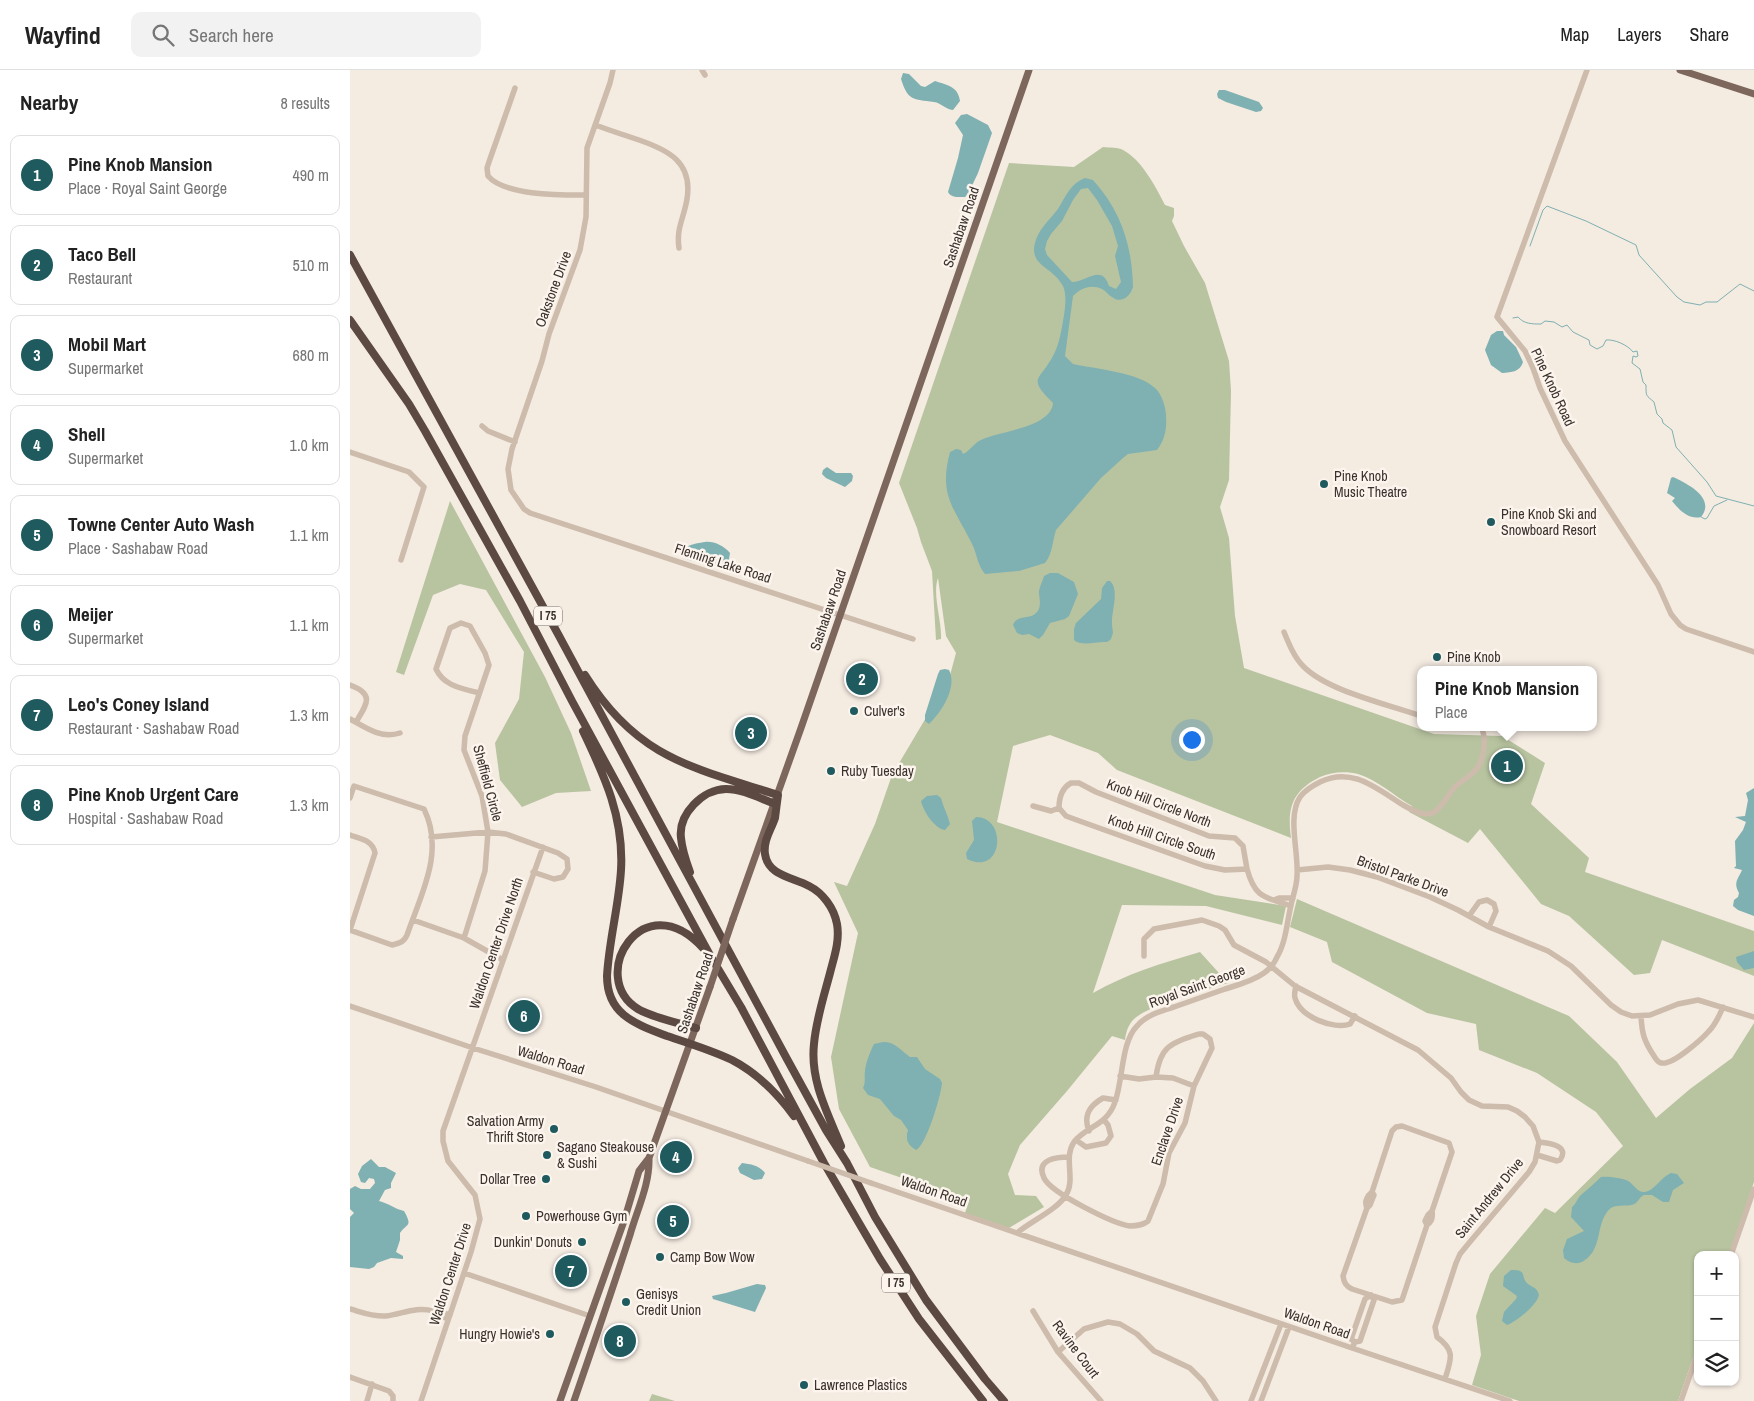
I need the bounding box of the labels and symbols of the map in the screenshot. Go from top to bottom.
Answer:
street label: Sashabaw Road [939,184,983,270]
street label: Oakstone Drive [531,248,575,330]
street label: Pine Knob Road [1527,345,1579,429]
place label: Pine Knob Music Theatre [1334,467,1407,501]
marker: Pine Knob Music Theatre [1318,478,1330,490]
place label: Pine Knob Ski and Snowboard Resort [1501,505,1597,539]
marker: Pine Knob Ski and Snowboard Resort [1485,516,1497,528]
street label: Fleming Lake Road [673,539,773,587]
street label: Sashabaw Road [806,567,850,653]
road number: I 75 [534,606,562,626]
place label: Pine Knob [1447,648,1501,666]
marker: Pine Knob [1431,651,1443,663]
pin: 2 [846,660,878,698]
place label: Culver's [864,702,905,720]
marker: Culver's [848,705,860,717]
pin: 3 [735,714,767,752]
your location [1179,727,1205,753]
street label: Sheffield Circle [469,743,507,823]
pin: 1 [1491,747,1523,785]
place label: Ruby Tuesday [841,762,914,780]
marker: Ruby Tuesday [825,765,837,777]
street label: Knob Hill Circle North [1104,775,1214,831]
street label: Knob Hill Circle South [1106,810,1218,864]
street label: Bristol Parke Drive [1355,851,1451,901]
street label: Waldon Center Drive North [465,875,527,1011]
street label: Sashabaw Road [673,950,717,1036]
street label: Royal Saint George [1147,960,1247,1012]
pin: 6 [508,997,540,1035]
street label: Waldon Road [515,1041,587,1079]
street label: Enclave Drive [1147,1094,1187,1168]
place label: Salvation Army Thrift Store [467,1112,544,1146]
marker: Salvation Army Thrift Store [548,1123,560,1135]
place label: Sagano Steakouse & Sushi [557,1138,654,1172]
pin: 4 [660,1138,692,1176]
marker: Sagano Steakouse & Sushi [541,1149,553,1161]
street label: Saint Andrew Drive [1451,1154,1527,1242]
place label: Dollar Tree [480,1170,536,1188]
street label: Waldon Road [898,1171,970,1211]
marker: Dollar Tree [540,1173,552,1185]
pin: 5 [657,1202,689,1240]
place label: Powerhouse Gym [536,1207,627,1225]
marker: Powerhouse Gym [520,1210,532,1222]
street label: Waldon Center Drive [425,1220,475,1328]
place label: Dunkin' Donuts [494,1233,572,1251]
marker: Dunkin' Donuts [576,1236,588,1248]
place label: Camp Bow Wow [670,1248,755,1266]
marker: Camp Bow Wow [654,1251,666,1263]
pin: 7 [555,1252,587,1290]
road number: I 75 [882,1274,910,1292]
place label: Genisys Credit Union [636,1285,701,1319]
marker: Genisys Credit Union [620,1296,632,1308]
street label: Waldon Road [1281,1303,1353,1343]
street label: Ravine Court [1048,1317,1104,1381]
pin: 8 [604,1322,636,1360]
place label: Hungry Howie's [459,1325,540,1343]
marker: Hungry Howie's [544,1328,556,1340]
place label: Lawrence Plastics [814,1376,907,1394]
marker: Lawrence Plastics [798,1379,810,1391]

